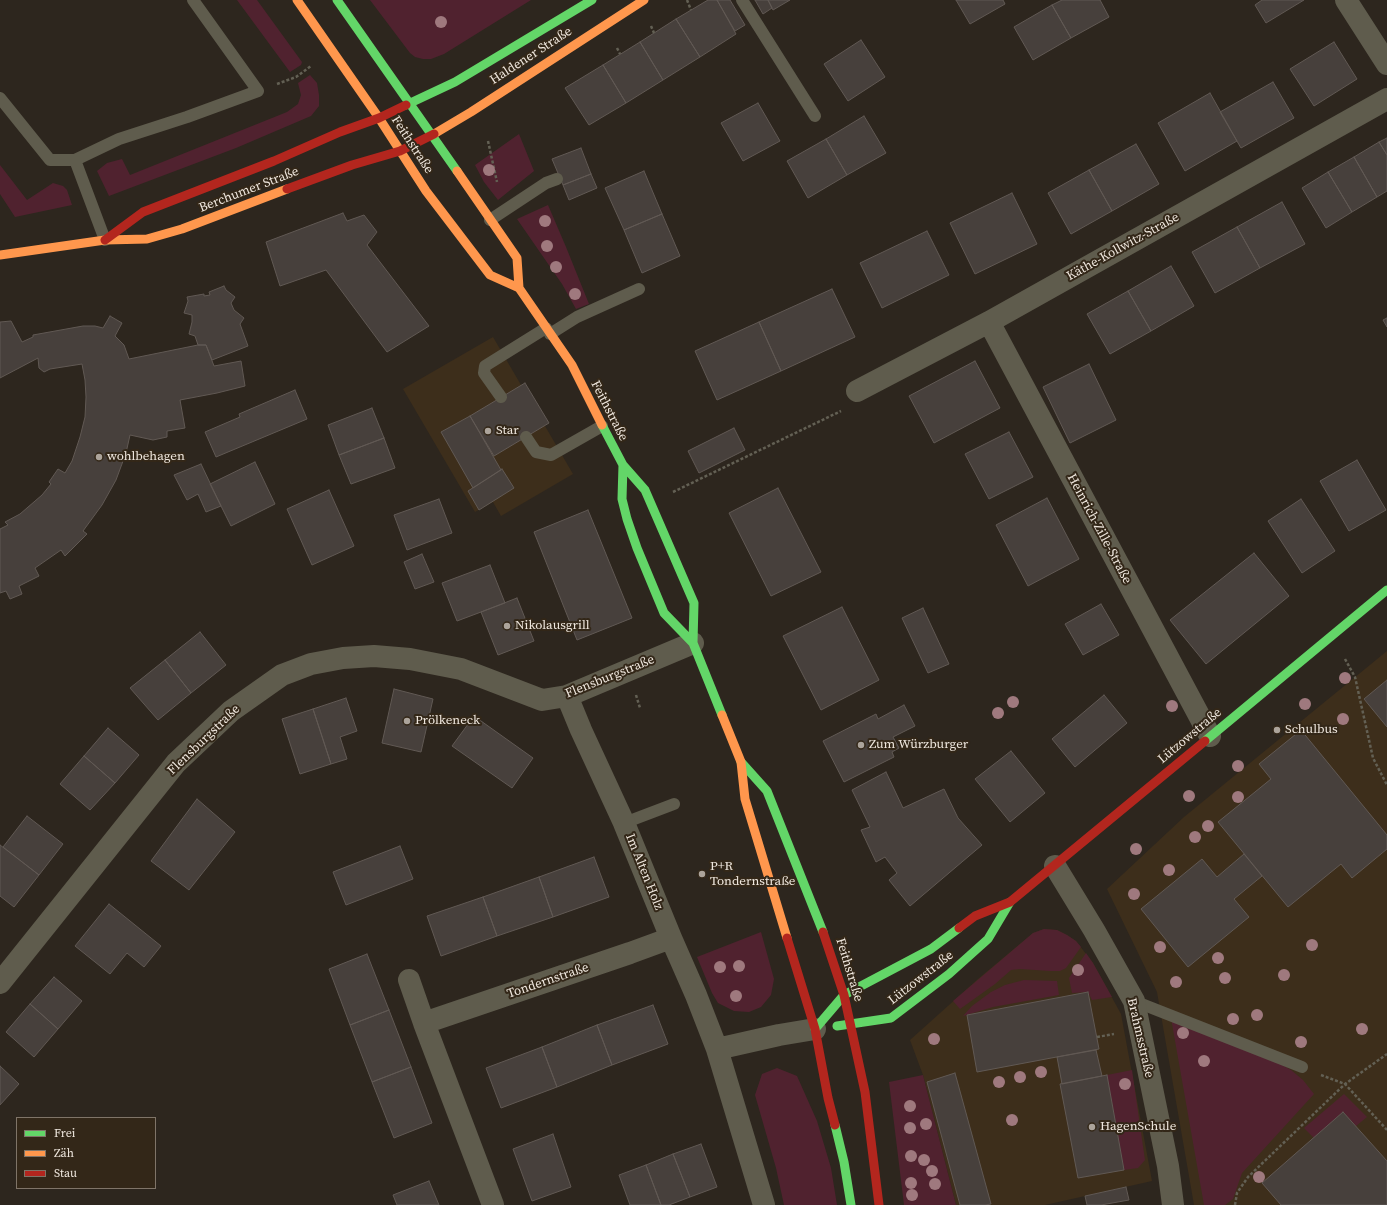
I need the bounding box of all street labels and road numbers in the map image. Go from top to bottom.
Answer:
street label: Haldener Straße [487,24,575,88]
street label: Feithstraße [388,113,436,177]
street label: Berchumer Straße [197,164,301,216]
street label: Käthe-Kollwitz-Straße [1064,210,1182,284]
street label: Feithstraße [587,378,631,444]
street label: Heinrich-Zille-Straße [1063,471,1135,587]
street label: Flensburgstraße [563,652,657,702]
street label: Flensburgstraße [165,702,243,778]
street label: Lützowstraße [1155,705,1225,767]
street label: Im Alten Holz [622,832,666,912]
street label: Feithstraße [832,936,866,1004]
street label: Lützowstraße [885,948,957,1008]
street label: Tondernstraße [505,960,591,1002]
street label: Brahmsstraße [1123,997,1157,1079]

